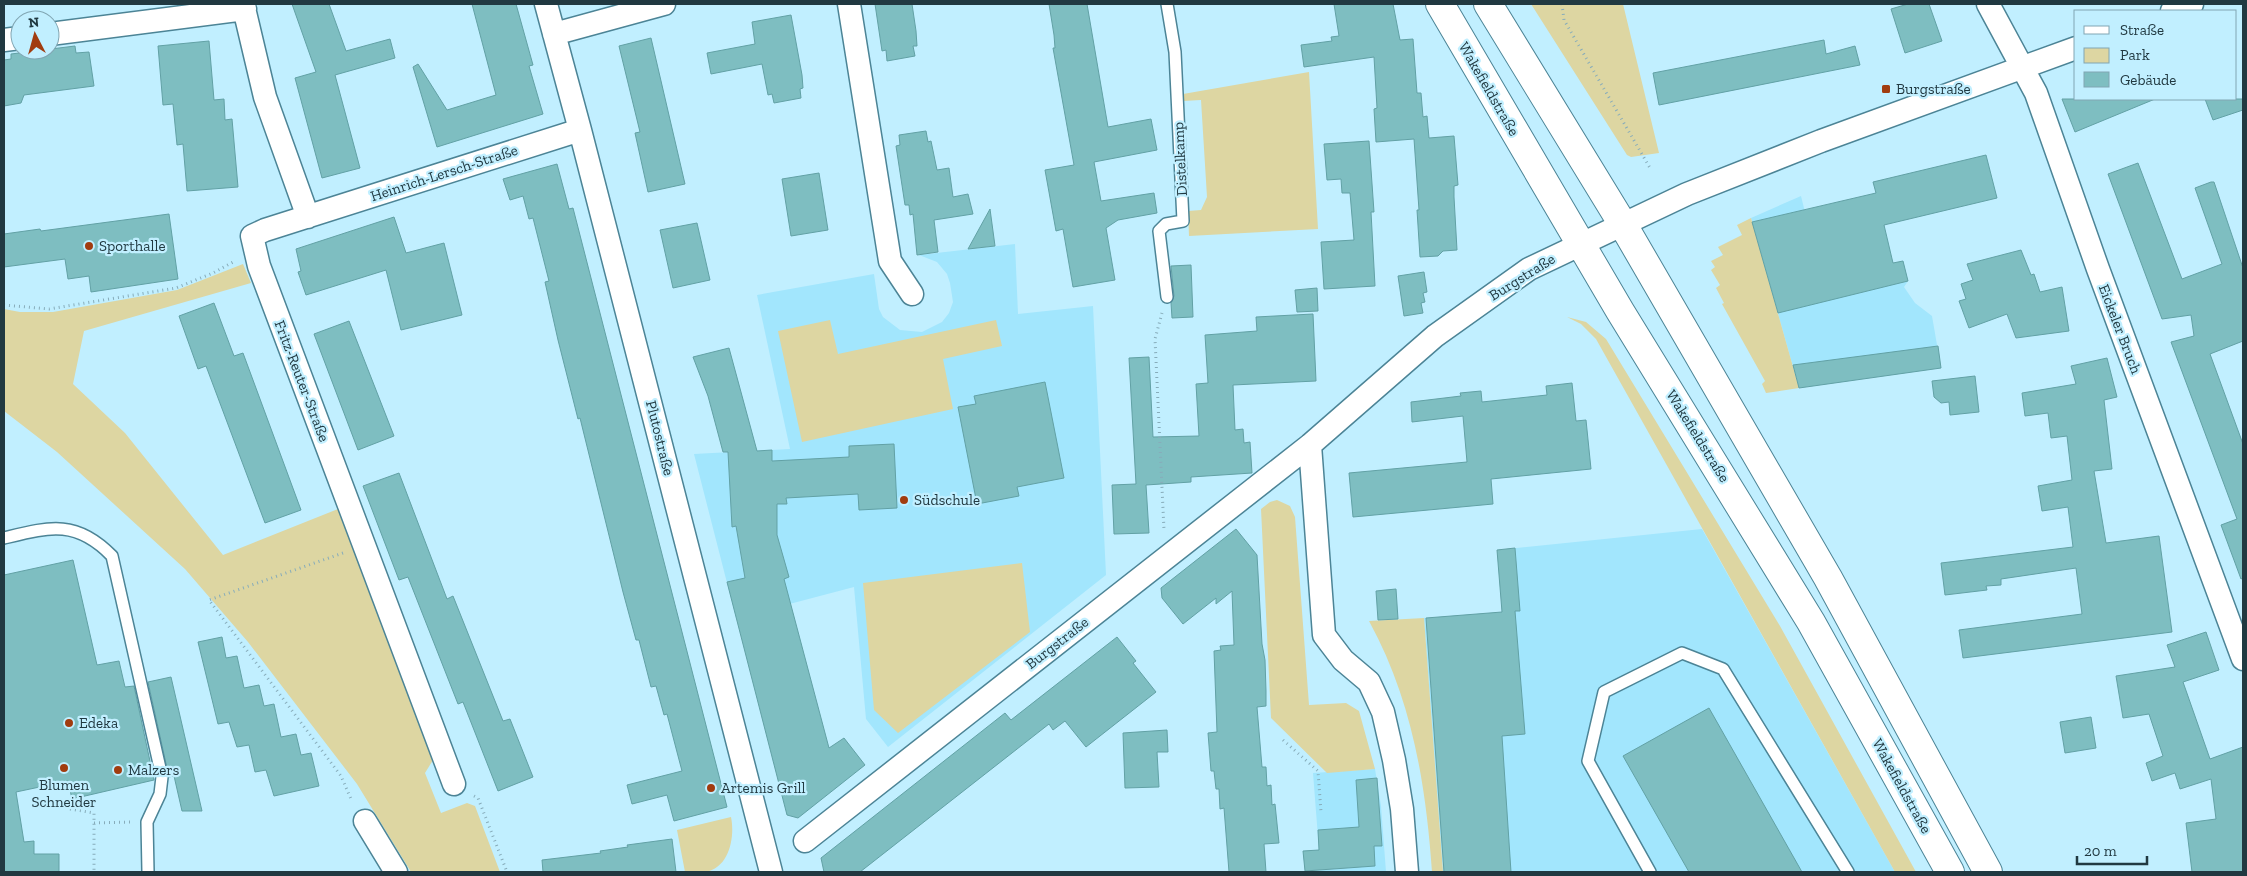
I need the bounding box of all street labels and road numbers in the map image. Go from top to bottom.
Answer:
street label: Wakefieldstraße [1455,39,1523,139]
street label: Distelkamp [1169,121,1191,197]
street label: Heinrich-Lersch-Straße [368,141,520,205]
street label: Burgstraße [1486,250,1558,304]
street label: Eickeler Bruch [2095,282,2145,377]
street label: Fritz-Reuter-Straße [271,318,333,444]
street label: Wakefieldstraße [1662,386,1734,486]
street label: Plutostraße [642,399,678,477]
street label: Burgstraße [1022,613,1092,673]
street label: Wakefieldstraße [1869,735,1935,837]

